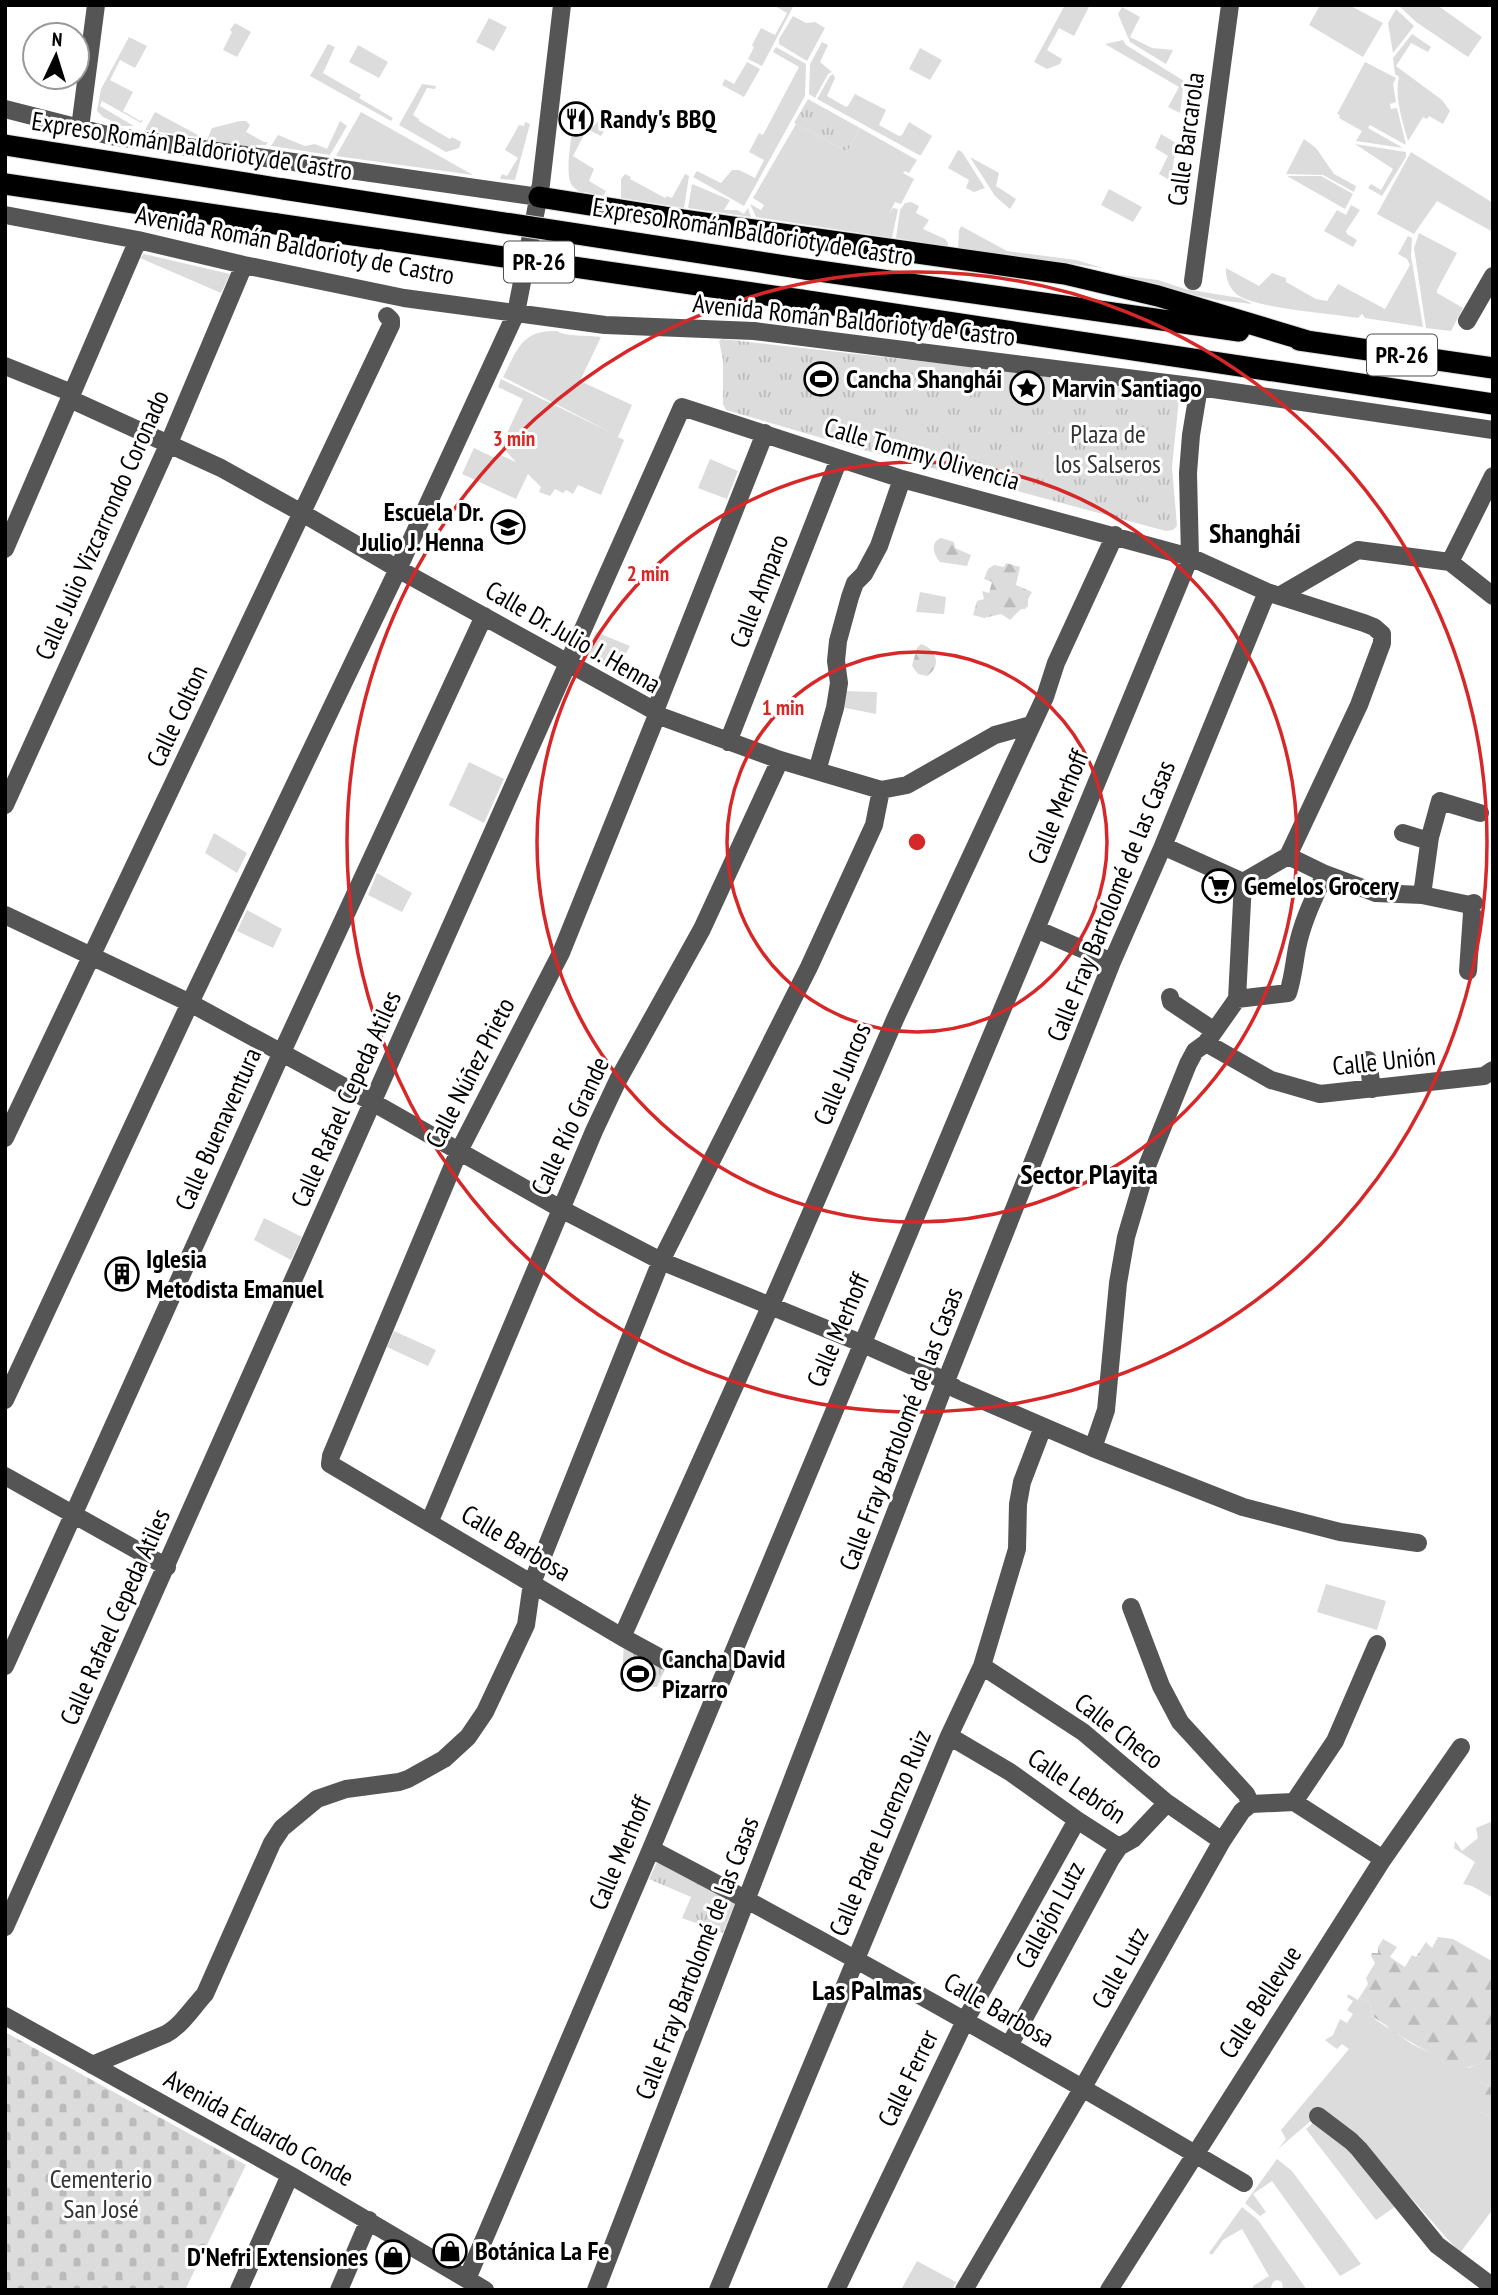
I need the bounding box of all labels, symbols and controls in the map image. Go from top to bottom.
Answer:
north arrow [21,21,91,91]
text: N [51,27,63,51]
street label: Calle Barcarola [1160,70,1211,208]
restaurant icon: Randy's BBQ [557,100,595,138]
place label: Randy's BBQ [600,102,717,135]
street label: Expreso Román Baldorioty de Castro [29,104,355,187]
street label: Expreso Román Baldorioty de Castro [590,190,916,273]
street label: Avenida Román Baldorioty de Castro [133,197,457,292]
road number: PR-26 [504,242,574,282]
street label: Avenida Román Baldorioty de Castro [691,286,1017,353]
road number: PR-26 [1367,334,1437,376]
sports icon: Cancha Shanghái [802,360,840,398]
place label: Cancha Shanghái [846,362,1002,395]
place icon: Marvin Santiago [1008,369,1046,407]
place label: Marvin Santiago [1052,371,1202,404]
street label: Calle Julio Vizcarrondo Coronado [27,385,176,665]
street label: Calle Tommy Olivencia [821,410,1024,497]
park label: Plaza de los Salseros [1055,417,1161,480]
text: 3 min [493,425,535,452]
place label: Escuela Dr. Julio J. Henna [359,495,484,558]
school or university icon: Escuela Dr. Julio J. Henna [489,508,527,546]
district label: Shanghái [1209,514,1301,551]
street label: Calle Amparo [722,529,795,652]
text: 2 min [627,560,669,587]
street label: Calle Dr. Julio J. Henna [480,573,667,700]
street label: Calle Colton [139,660,214,772]
text: 1 min [762,694,804,721]
street label: Calle Merhoff [1020,744,1096,869]
street label: Calle Fray Bartolomé de las Casas [1039,755,1182,1046]
centre of rings [905,830,929,854]
supermarket icon: Gemelos Grocery [1200,867,1238,905]
place label: Gemelos Grocery [1244,869,1399,902]
street label: Calle Rafael Cepeda Atiles [283,985,408,1212]
street label: Calle Núñez Prieto [418,992,522,1154]
street label: Calle Juncos [805,1018,878,1130]
street label: Calle Unión [1331,1039,1437,1082]
street label: Calle Buenaventura [167,1042,268,1215]
street label: Calle Río Grande [523,1051,616,1200]
district label: Sector Playita [1020,1155,1158,1192]
place label: Iglesia Metodista Emanuel [146,1242,324,1305]
building icon: Iglesia Metodista Emanuel [103,1255,141,1293]
street label: Calle Merhoff [799,1267,877,1392]
street label: Calle Fray Bartolomé de las Casas [831,1283,970,1575]
street label: Calle Barbosa [456,1497,577,1588]
street label: Calle Rafael Cepeda Atiles [52,1503,177,1730]
place label: Cancha David Pizarro [662,1642,785,1705]
sports icon: Cancha David Pizarro [619,1655,657,1693]
street label: Calle Checo [1068,1686,1171,1776]
street label: Calle Padre Lorenzo Ruiz [821,1725,938,1941]
street label: Calle Lebrón [1022,1741,1133,1831]
street label: Calle Merhoff [581,1790,659,1915]
street label: Calle Fray Bartolomé de las Casas [627,1812,766,2104]
street label: Callejón Lutz [1008,1855,1092,1974]
street label: Calle Lutz [1084,1921,1155,2014]
street label: Calle Bellevue [1211,1939,1308,2064]
street label: Calle Barbosa [938,1965,1060,2054]
district label: Las Palmas [812,1971,922,2008]
street label: Calle Ferrer [870,2024,945,2132]
street label: Avenida Eduardo Conde [159,2062,360,2193]
park label: Cementerio San José [50,2162,152,2225]
shop icon: Botánica La Fe [431,2232,469,2270]
place label: Botánica La Fe [475,2234,609,2267]
shop icon: D'Nefri Extensiones [374,2238,412,2276]
place label: D'Nefri Extensiones [187,2240,368,2273]

